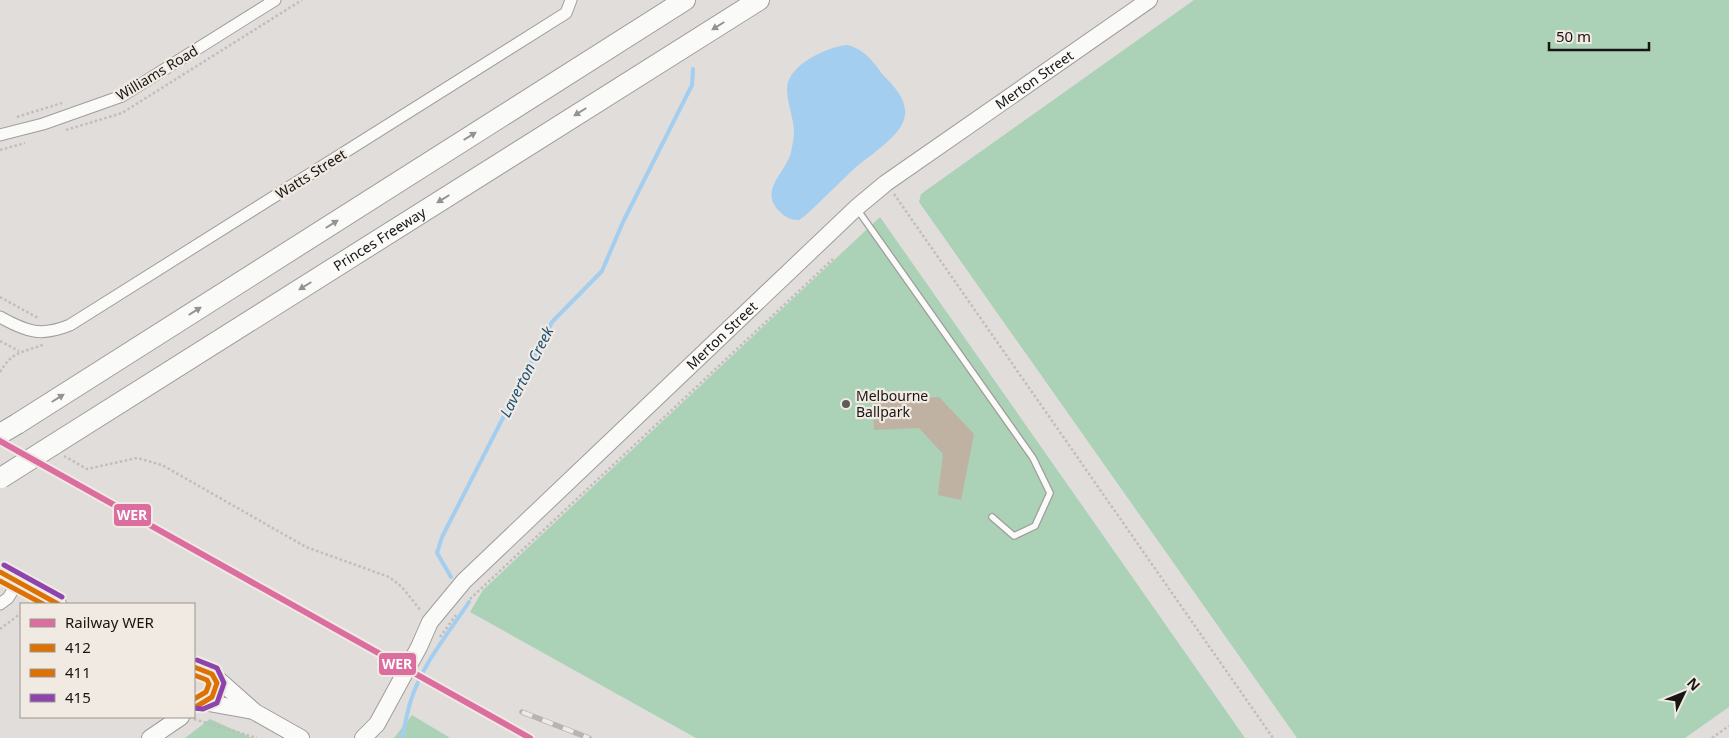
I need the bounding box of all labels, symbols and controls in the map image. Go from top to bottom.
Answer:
scale bar [1549,20,1649,52]
one-way arrow [711,21,724,31]
text: 50 m [1556,26,1591,46]
street label: Williams Road [112,41,201,105]
street label: Merton Street [991,45,1077,113]
one-way arrow [574,108,587,117]
one-way arrow [463,132,476,141]
street label: Watts Street [272,144,350,203]
one-way arrow [436,194,449,204]
street label: Princes Freeway [329,202,430,275]
one-way arrow [326,219,339,228]
one-way arrow [299,281,312,290]
street label: Merton Street [682,297,761,374]
one-way arrow [189,306,202,316]
water label: Laverton Creek [495,322,558,420]
place label: Melbourne Ballpark [856,386,928,421]
one-way arrow [51,393,65,402]
marker: Melbourne Ballpark [840,398,852,410]
line badge: WER [113,503,152,527]
text: WER [117,505,148,524]
legend [20,603,195,718]
text: Railway WER [65,612,155,632]
text: 412 [65,637,91,657]
line badge: WER [378,652,417,676]
text: WER [382,654,413,673]
text: 411 [65,662,91,682]
north arrow [1659,668,1709,718]
text: N [1683,673,1705,694]
text: 415 [65,687,91,707]

